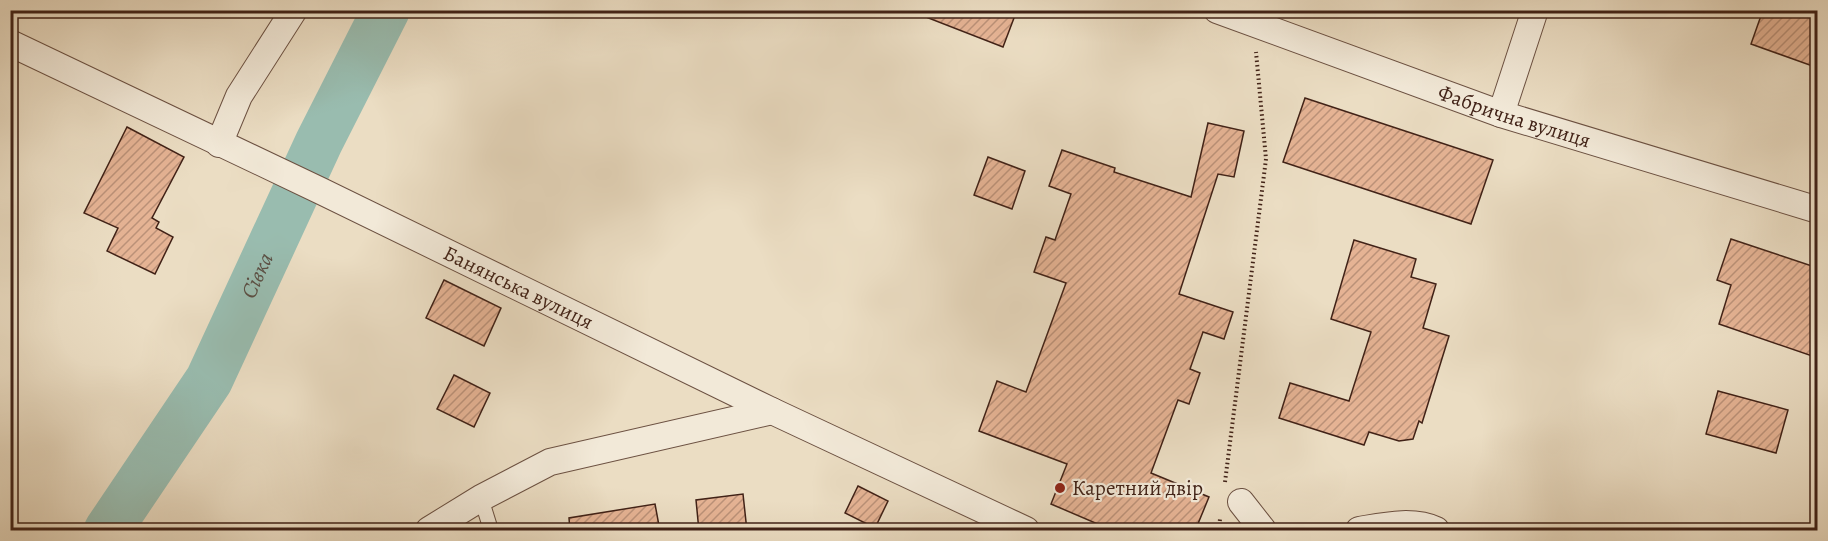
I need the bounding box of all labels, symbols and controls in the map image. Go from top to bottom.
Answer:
street label: Фабрична вулиця [1434,78,1594,154]
street label: Банянська вулиця [439,239,598,336]
water label: Сівка [234,248,281,303]
place label: Каретний двір [1072,474,1203,502]
marker: Каретний двір [1053,481,1067,495]

